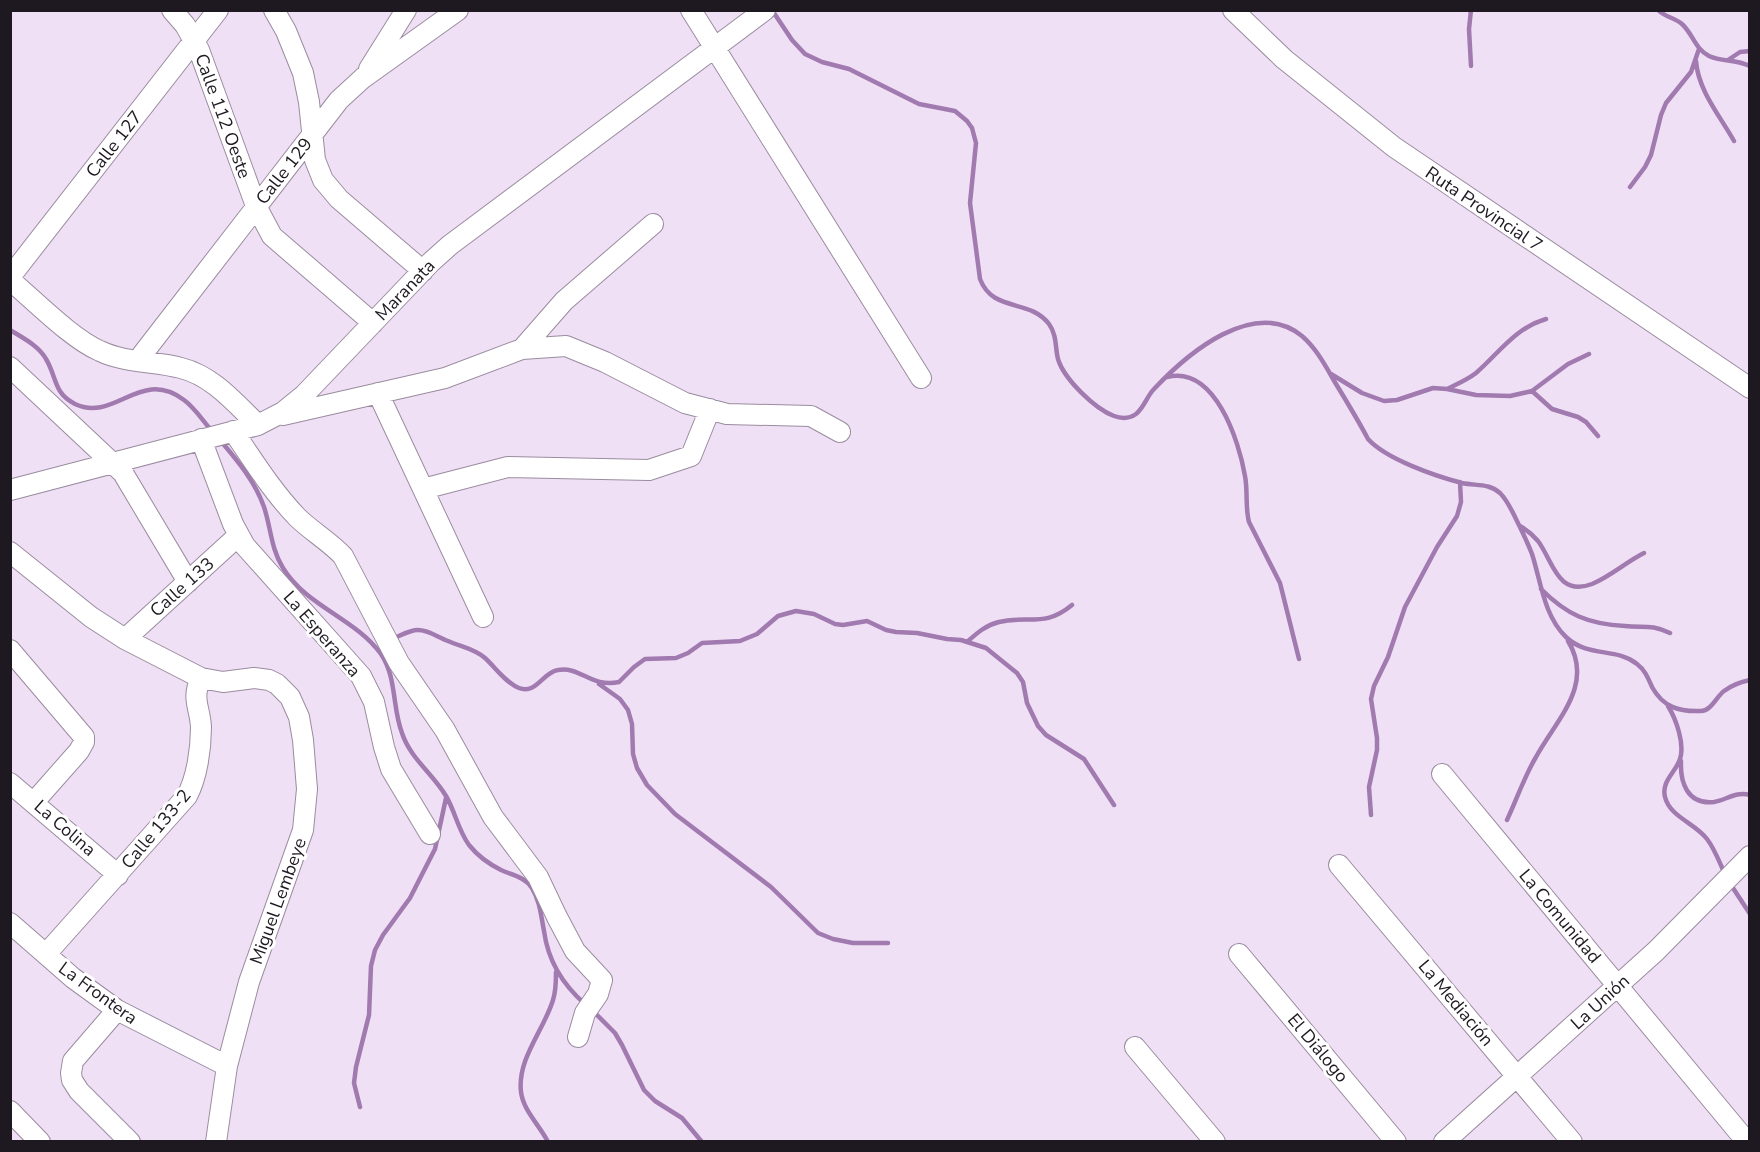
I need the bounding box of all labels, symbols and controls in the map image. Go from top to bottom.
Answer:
street label: Calle 112 Oeste [189,50,257,182]
street label: Calle 127 [80,106,148,182]
street label: Calle 129 [250,133,318,209]
street label: Ruta Provincial 7 [1421,161,1547,257]
street label: Maranata [370,254,440,326]
street label: Calle 133 [145,552,219,622]
street label: La Esperanza [278,586,366,682]
street label: Calle 133-2 [116,784,196,874]
street label: La Colina [29,794,101,862]
street label: Miguel Lembeye [244,834,312,968]
street label: La Comunidad [1514,864,1606,968]
street label: La Mediación [1413,955,1499,1051]
street label: La Frontera [54,956,142,1030]
street label: La Unión [1565,969,1635,1035]
street label: El Diálogo [1282,1008,1354,1088]

